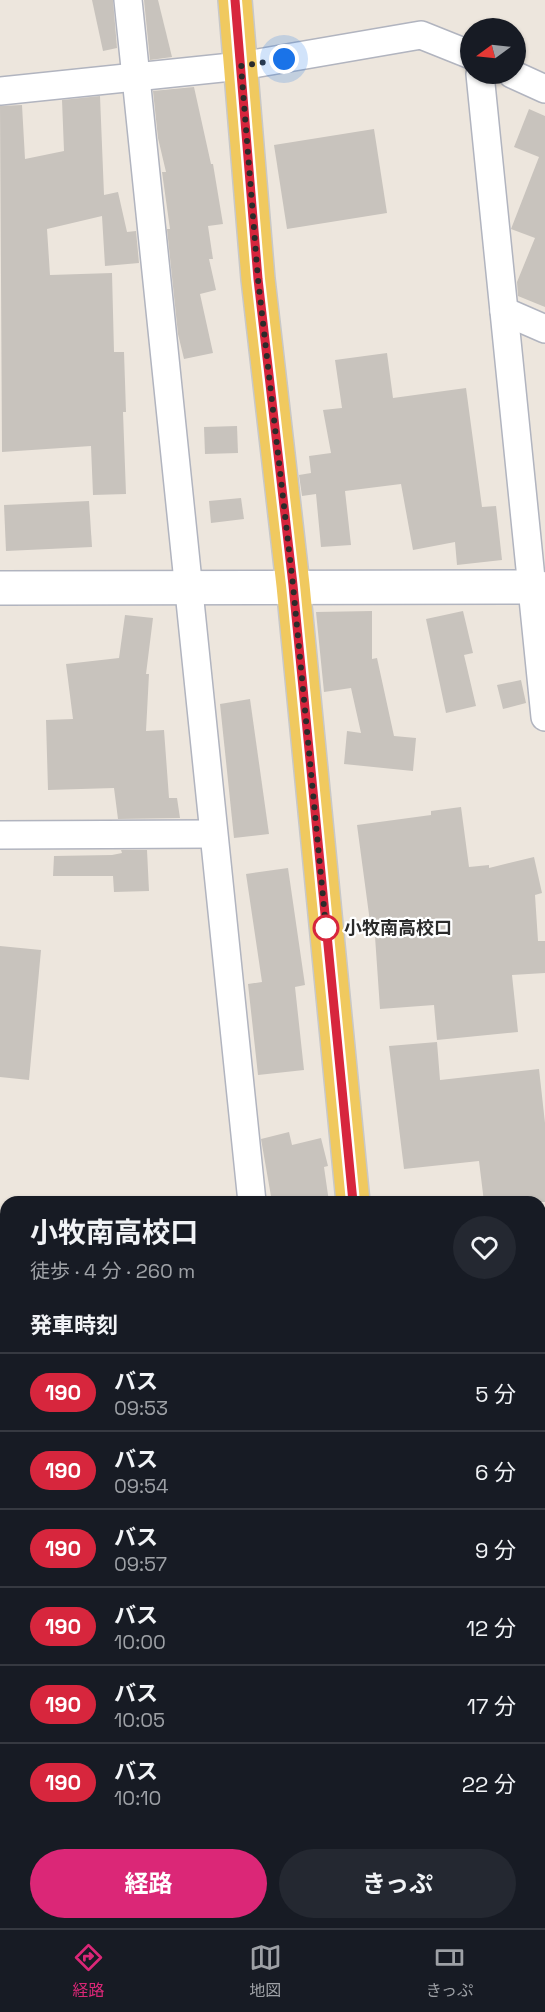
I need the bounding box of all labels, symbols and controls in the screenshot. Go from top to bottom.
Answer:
north arrow [460,18,526,84]
map controls [460,18,526,84]
your location [269,44,299,74]
marker: 小牧南高校口 [313,915,339,941]
place label: 小牧南高校口 [344,916,452,939]
text: 小牧南高校口 [30,1214,198,1250]
button: heart [453,1216,516,1279]
text: 徒歩 · 4 分 · 260 m [30,1258,195,1284]
text: 発車時刻 [30,1311,118,1339]
text: バス [114,1367,158,1395]
text: 190 [45,1379,81,1406]
text: 5 分 [475,1380,516,1408]
text: 09:53 [114,1395,168,1421]
text: バス [114,1445,158,1473]
text: 190 [45,1457,81,1484]
text: 6 分 [475,1458,516,1486]
text: 09:54 [114,1473,169,1499]
text: バス [114,1523,158,1551]
text: 190 [45,1535,81,1562]
text: 9 分 [475,1536,516,1564]
text: 09:57 [114,1551,167,1577]
text: バス [114,1601,158,1629]
text: 190 [45,1613,81,1640]
text: 12 分 [466,1614,516,1642]
text: 10:00 [114,1629,166,1655]
text: バス [114,1679,158,1707]
text: 190 [45,1691,81,1718]
text: 17 分 [467,1692,516,1720]
text: 10:05 [114,1707,165,1733]
text: バス [114,1757,158,1785]
text: 190 [45,1769,81,1796]
text: 22 分 [462,1770,516,1798]
text: 10:10 [114,1785,161,1811]
button: 経路 [30,1849,267,1918]
button: きっぷ [279,1849,516,1918]
tab: 経路 [72,1941,105,2001]
tab: 地図 [249,1941,282,2001]
tab: きっぷ [426,1941,473,2001]

